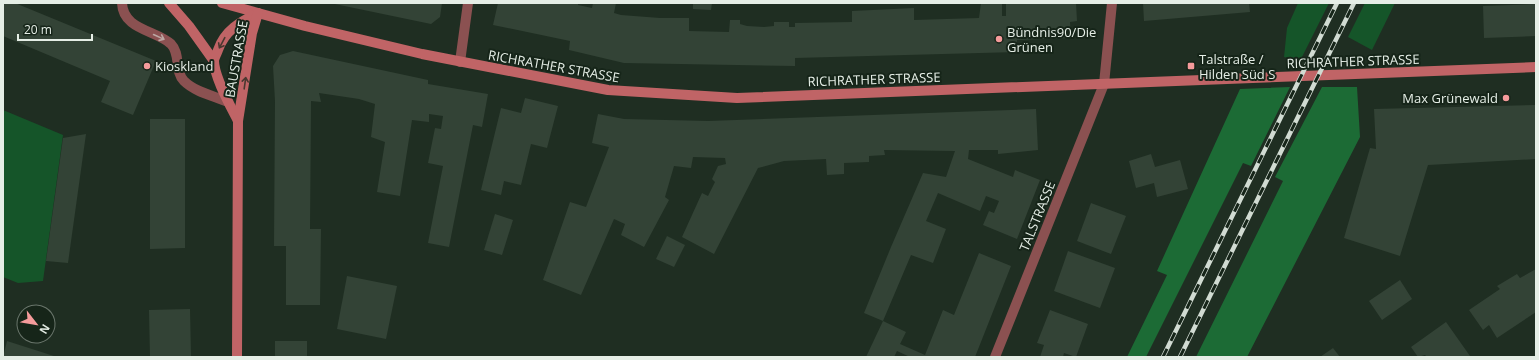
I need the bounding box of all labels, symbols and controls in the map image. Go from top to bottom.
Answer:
scale bar [18,16,92,42]
street label: BAUSTRASSE [220,19,252,99]
text: 20 m [24,21,52,38]
place label: Bündnis90/Die Grünen [1007,23,1096,56]
one-way arrow [152,34,164,41]
marker: Bündnis90/Die Grünen [994,34,1004,44]
one-way arrow [217,37,225,49]
street label: RICHRATHER STRASSE [487,46,621,86]
place label: Talstraße / Hilden Süd S [1199,50,1275,83]
street label: RICHRATHER STRASSE [1286,50,1420,72]
place label: Kioskland [155,57,214,75]
marker: Kioskland [142,61,152,71]
marker: Talstraße / Hilden Süd S [1186,61,1196,71]
street label: RICHRATHER STRASSE [807,68,941,90]
one-way arrow [241,77,249,90]
place label: Max Grünewald [1402,89,1498,107]
marker: Max Grünewald [1501,93,1511,103]
street label: TALSTRASSE [1015,178,1059,254]
north arrow [16,304,56,344]
text: N [36,322,54,337]

